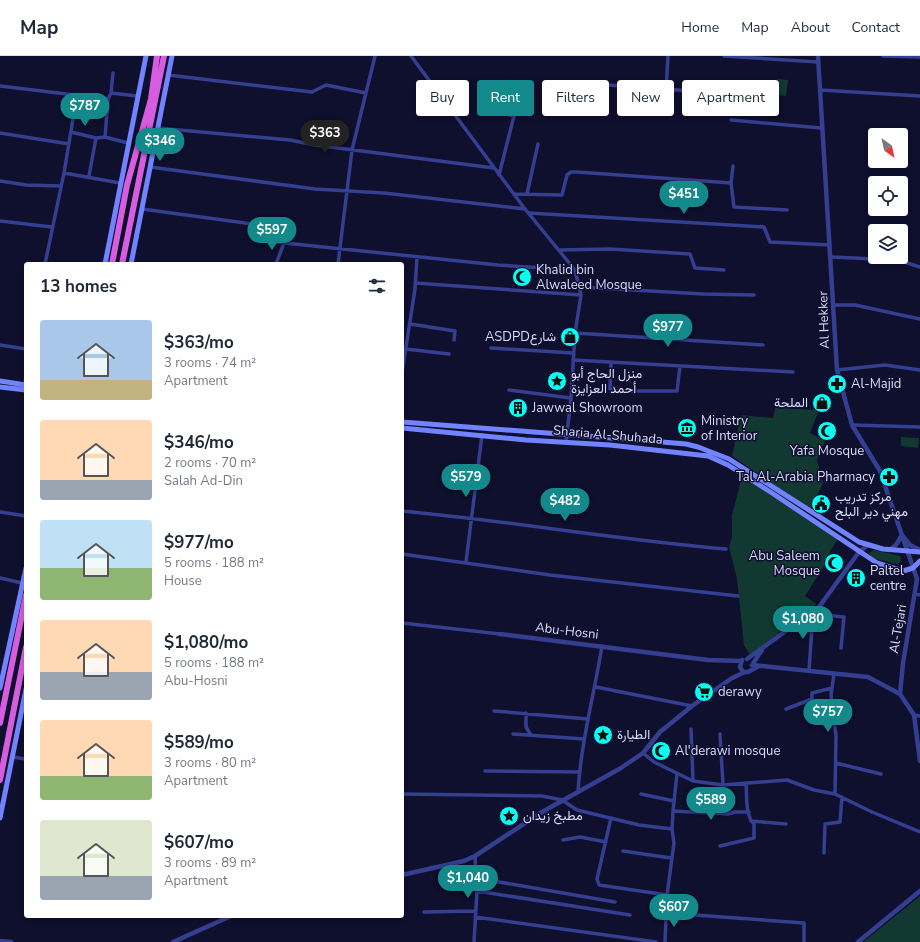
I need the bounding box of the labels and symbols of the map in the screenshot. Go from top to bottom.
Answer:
pin: $787 [61,93,109,127]
pin: $363 [301,120,349,154]
pin: $346 [136,128,184,162]
north arrow [868,128,908,168]
pin: $451 [660,181,708,215]
pin: $597 [248,217,296,251]
place label: Khalid bin Alwaleed Mosque [536,261,642,294]
mosque icon: Khalid bin Alwaleed Mosque [511,266,533,288]
street label: Al Hekker [814,290,834,349]
pin: $977 [644,314,692,348]
shop icon: ASDPDشارع [559,326,581,348]
place label: ASDPDشارع [485,328,556,346]
place label: منزل الحاج أبو أحمد العزايزة [571,365,642,398]
place icon: منزل الحاج أبو أحمد العزايزة [546,370,568,392]
pharmacy icon: Al-Majid [826,373,848,395]
place label: Al-Majid [851,375,901,393]
shop icon: الملحة [811,392,833,414]
place label: الملحة [774,394,808,412]
building icon: Jawwal Showroom [507,397,529,419]
place label: Jawwal Showroom [531,399,643,417]
place label: Ministry of Interior [701,412,758,445]
museum icon: Ministry of Interior [676,417,698,439]
mosque icon: Yafa Mosque [816,420,838,442]
street label: Sharia Al-Shuhada [552,421,664,449]
place label: Yafa Mosque [789,442,864,460]
pin: $579 [442,464,490,498]
pharmacy icon: Tal Al-Arabia Pharmacy [878,466,900,488]
place label: Tal Al-Arabia Pharmacy [736,468,875,486]
pin: $482 [541,488,589,522]
place label: مركز تدريب مهني دير البلح [835,488,908,522]
public building icon: مركز تدريب مهني دير البلح [810,493,832,515]
place label: Abu Saleem Mosque [749,547,820,580]
mosque icon: Abu Saleem Mosque [823,552,845,574]
place label: Paltel centre [870,562,906,595]
building icon: Paltel centre [845,567,867,589]
street label: Al-Tejari [885,603,911,655]
pin: $1,080 [770,606,836,640]
street label: Abu-Hosni [534,618,600,644]
supermarket icon: derawy [693,681,715,703]
place label: derawy [718,683,762,701]
pin: $757 [804,699,852,733]
place icon: الطيارة [592,724,614,746]
place label: الطيارة [617,726,650,744]
mosque icon: Al'derawi mosque [650,740,672,762]
place label: Al'derawi mosque [675,742,780,760]
pin: $589 [687,787,735,821]
place icon: مطبخ زيدان [498,805,520,827]
place label: مطبخ زيدان [523,807,583,825]
pin: $1,040 [435,865,501,899]
pin: $607 [650,894,698,928]

